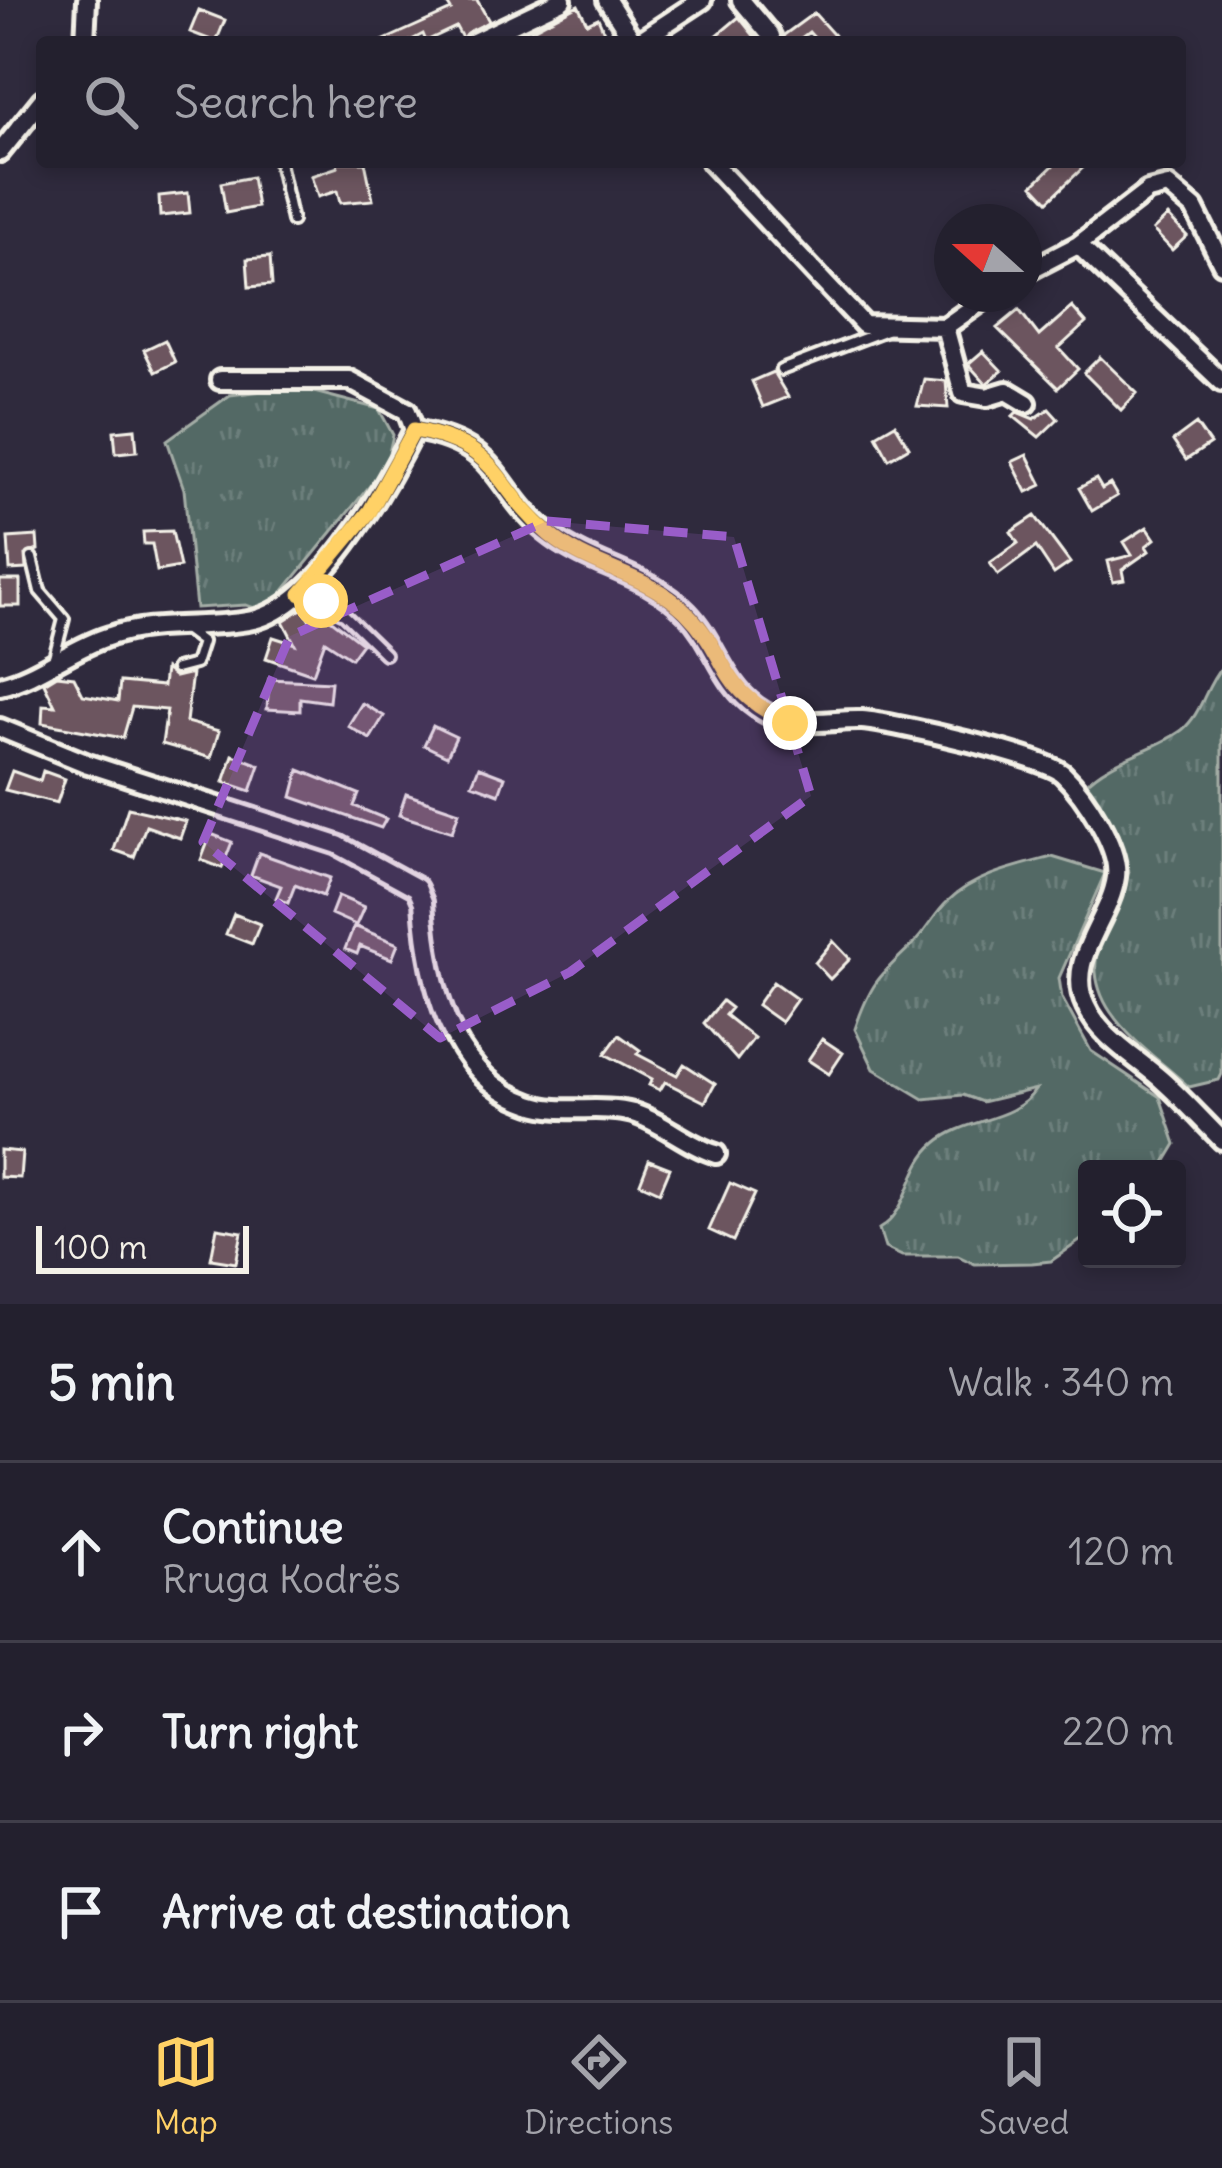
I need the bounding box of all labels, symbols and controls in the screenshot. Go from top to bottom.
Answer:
search box [36,36,1186,168]
icon: search [78,69,144,135]
text: Search here [174,74,418,130]
north arrow [934,204,1042,312]
route start [294,574,348,628]
route end [763,696,817,750]
map controls [1078,1160,1186,1268]
button: locate [1078,1160,1186,1268]
scale bar [36,1220,249,1273]
text: 100 m [54,1226,147,1268]
text: 5 min [48,1350,175,1414]
text: Walk · 340 m [948,1358,1174,1407]
text: Continue [162,1499,344,1555]
icon: ahead [48,1519,114,1585]
text: 120 m [1068,1527,1174,1576]
text: Rruga Kodrës [162,1555,401,1604]
icon: right [48,1699,114,1765]
text: Turn right [162,1704,358,1760]
text: 220 m [1062,1707,1174,1756]
icon: arrive [48,1879,114,1945]
text: Arrive at destination [162,1884,571,1940]
tab: Map [153,2029,219,2143]
tab: Directions [524,2029,673,2143]
tab: Saved [979,2029,1069,2143]

